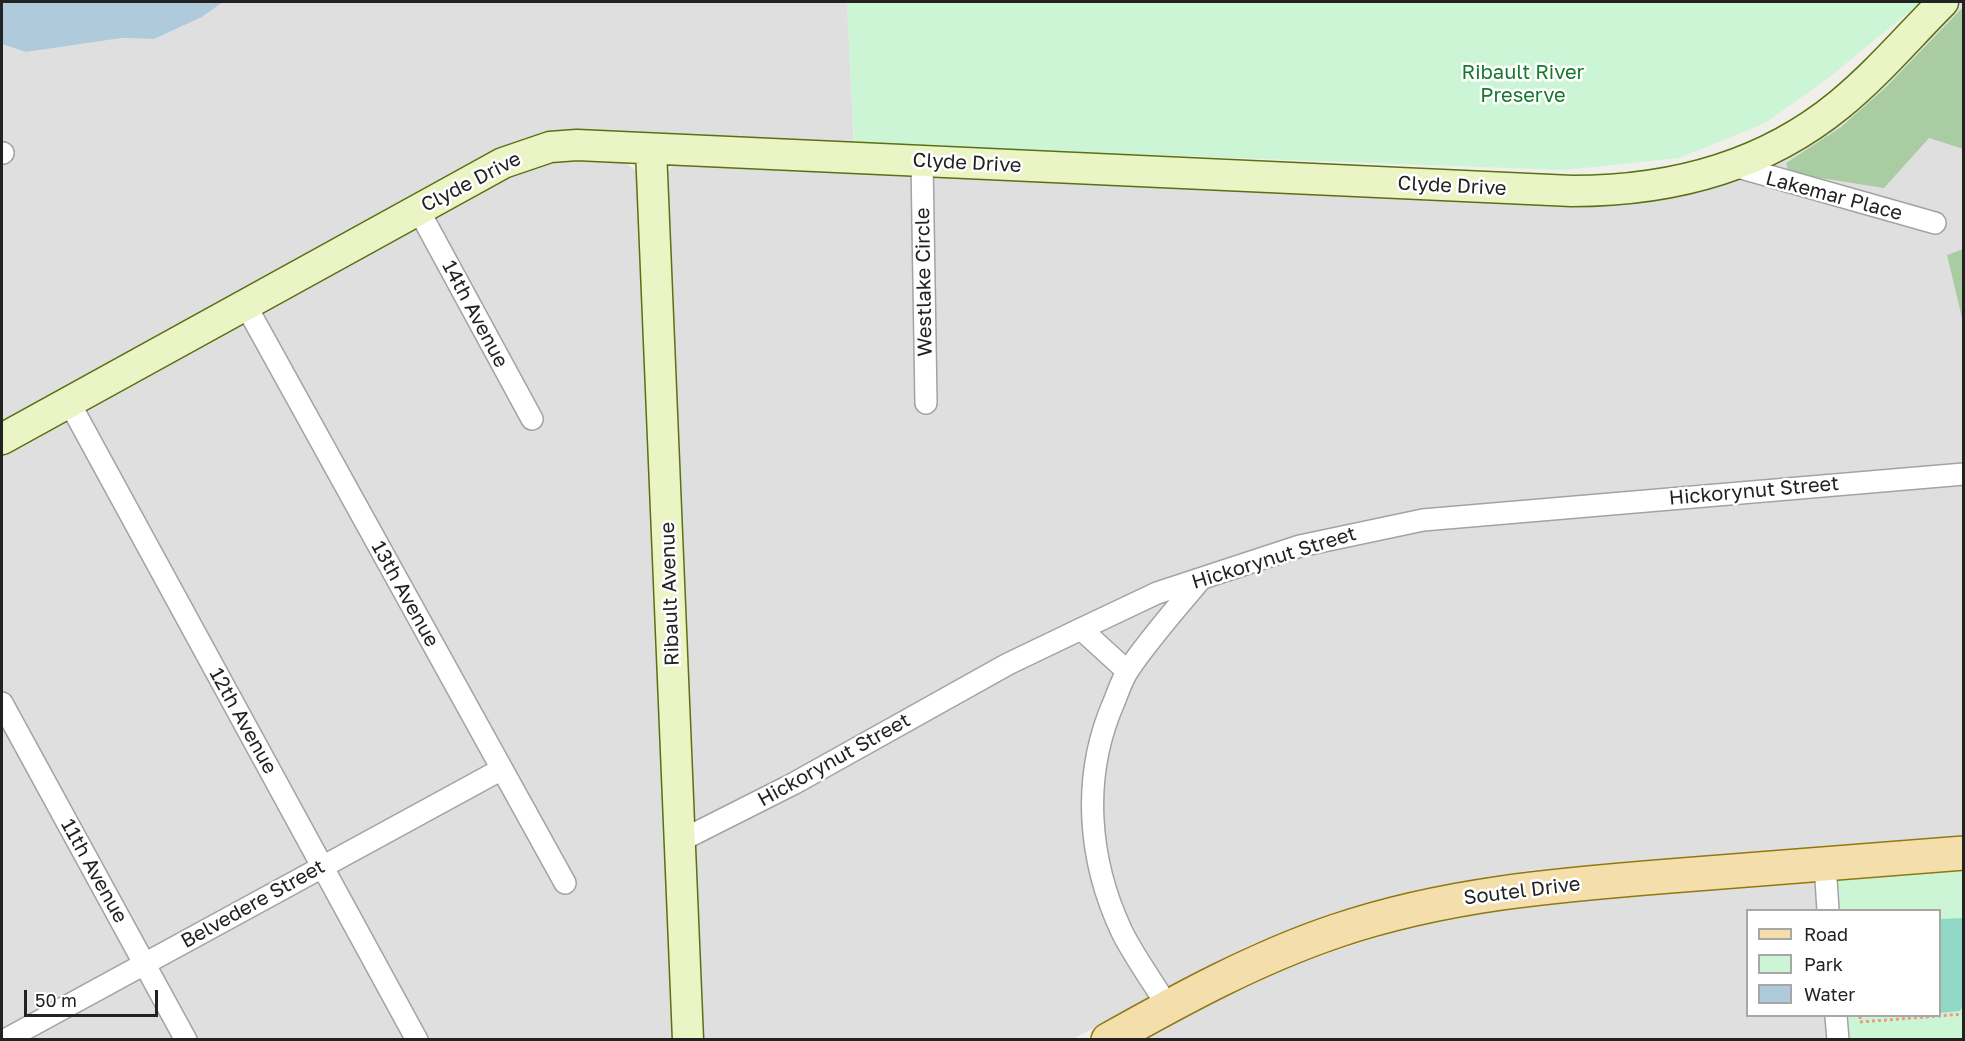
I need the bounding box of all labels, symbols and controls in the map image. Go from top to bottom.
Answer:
park label: Ribault River Preserve [1462,61,1584,108]
street label: Clyde Drive [417,147,525,217]
street label: Clyde Drive [912,148,1022,178]
street label: Lakemar Place [1763,166,1905,226]
street label: Clyde Drive [1397,171,1507,201]
street label: Westlake Circle [911,207,937,357]
street label: 14th Avenue [437,256,513,372]
street label: Hickorynut Street [1668,472,1840,510]
street label: Ribault Avenue [655,521,685,667]
street label: Hickorynut Street [1189,522,1359,594]
street label: 13th Avenue [366,537,444,651]
street label: 12th Avenue [204,664,282,778]
street label: Hickorynut Street [754,708,914,812]
street label: 11th Avenue [56,815,132,927]
street label: Belvedere Street [177,855,329,953]
street label: Soutel Drive [1462,872,1582,910]
legend [1746,909,1941,1017]
text: Road [1804,923,1848,945]
text: Park [1804,953,1843,975]
scale bar [27,978,160,1016]
text: Water [1804,983,1855,1005]
text: 50 m [35,989,77,1011]

